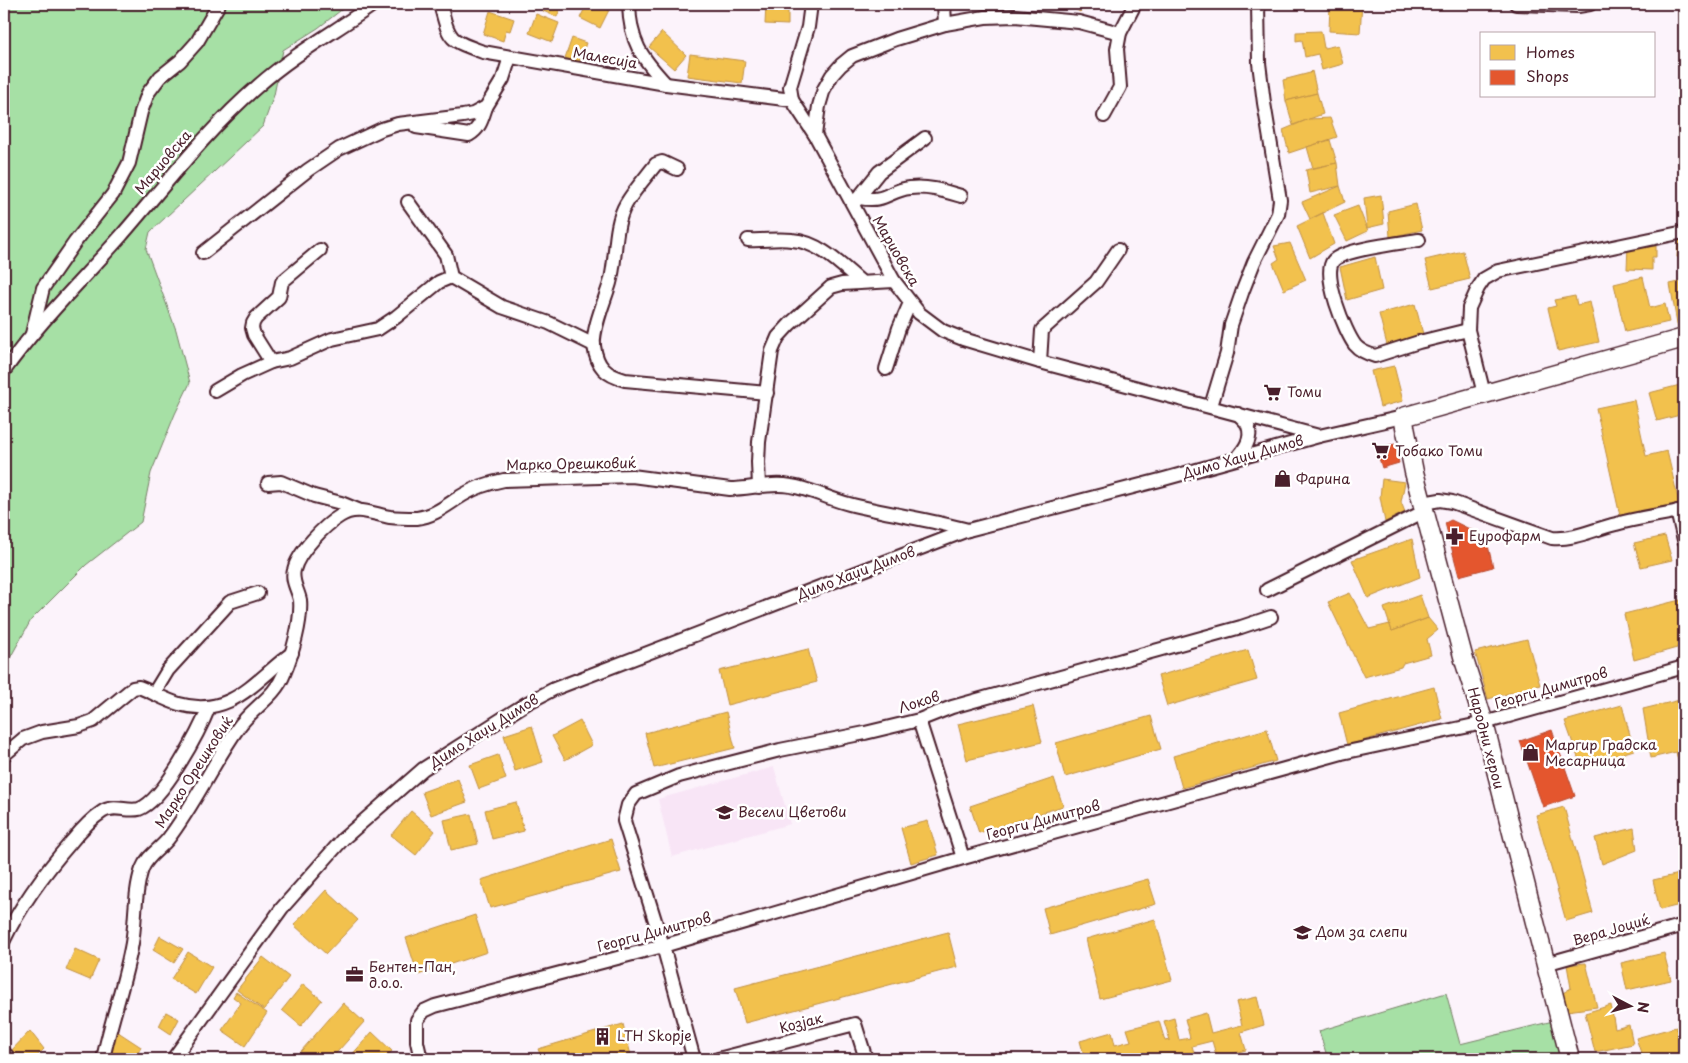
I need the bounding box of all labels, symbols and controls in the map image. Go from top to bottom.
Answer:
legend [1480,32,1656,98]
text: Homes [1526,40,1575,63]
street label: Малесија [571,42,639,74]
text: Shops [1526,64,1569,87]
street label: Мариовска [129,125,196,198]
street label: Мариовска [868,212,925,290]
place label: Томи [1287,381,1322,402]
supermarket icon: Томи [1263,382,1283,402]
street label: Димо Хаџи Димов [1179,429,1306,484]
place label: Тобако Томи [1395,440,1483,461]
supermarket icon: Тобако Томи [1371,441,1391,461]
street label: Марко Орешковиќ [506,452,637,475]
place label: Фарина [1296,468,1350,489]
shop icon: Фарина [1272,469,1292,489]
place label: Еурофарм [1469,525,1541,546]
pharmacy icon: Еурофарм [1445,526,1465,546]
street label: Димо Хаџи Димов [793,540,918,605]
street label: Георги Димитров [1492,661,1610,714]
street label: Локов [896,685,942,718]
street label: Народни херои [1463,685,1510,791]
street label: Димо Хаџи Димов [424,689,542,773]
street label: Марко Орешковиќ [149,711,238,832]
place label: Маргир Градска Месарница [1545,734,1657,771]
shop icon: Маргир Градска Месарница [1521,743,1541,763]
street label: Георги Димитров [984,794,1102,845]
place label: Весели Цветови [738,801,846,822]
school or university icon: Весели Цветови [714,802,734,822]
street label: Георги Димитров [595,906,713,957]
street label: Вера Јоциќ [1570,908,1652,951]
place label: Дом за слепи [1315,921,1407,942]
school or university icon: Дом за слепи [1292,922,1312,942]
place label: Бентен-Пан, д.о.о. [369,956,456,993]
office icon: Бентен-Пан, д.о.о. [345,965,365,985]
north arrow [1606,980,1656,1030]
text: N [1632,1001,1654,1014]
street label: Козјак [777,1007,825,1038]
place label: LTH Skopje [617,1025,692,1046]
building icon: LTH Skopje [593,1026,613,1046]

